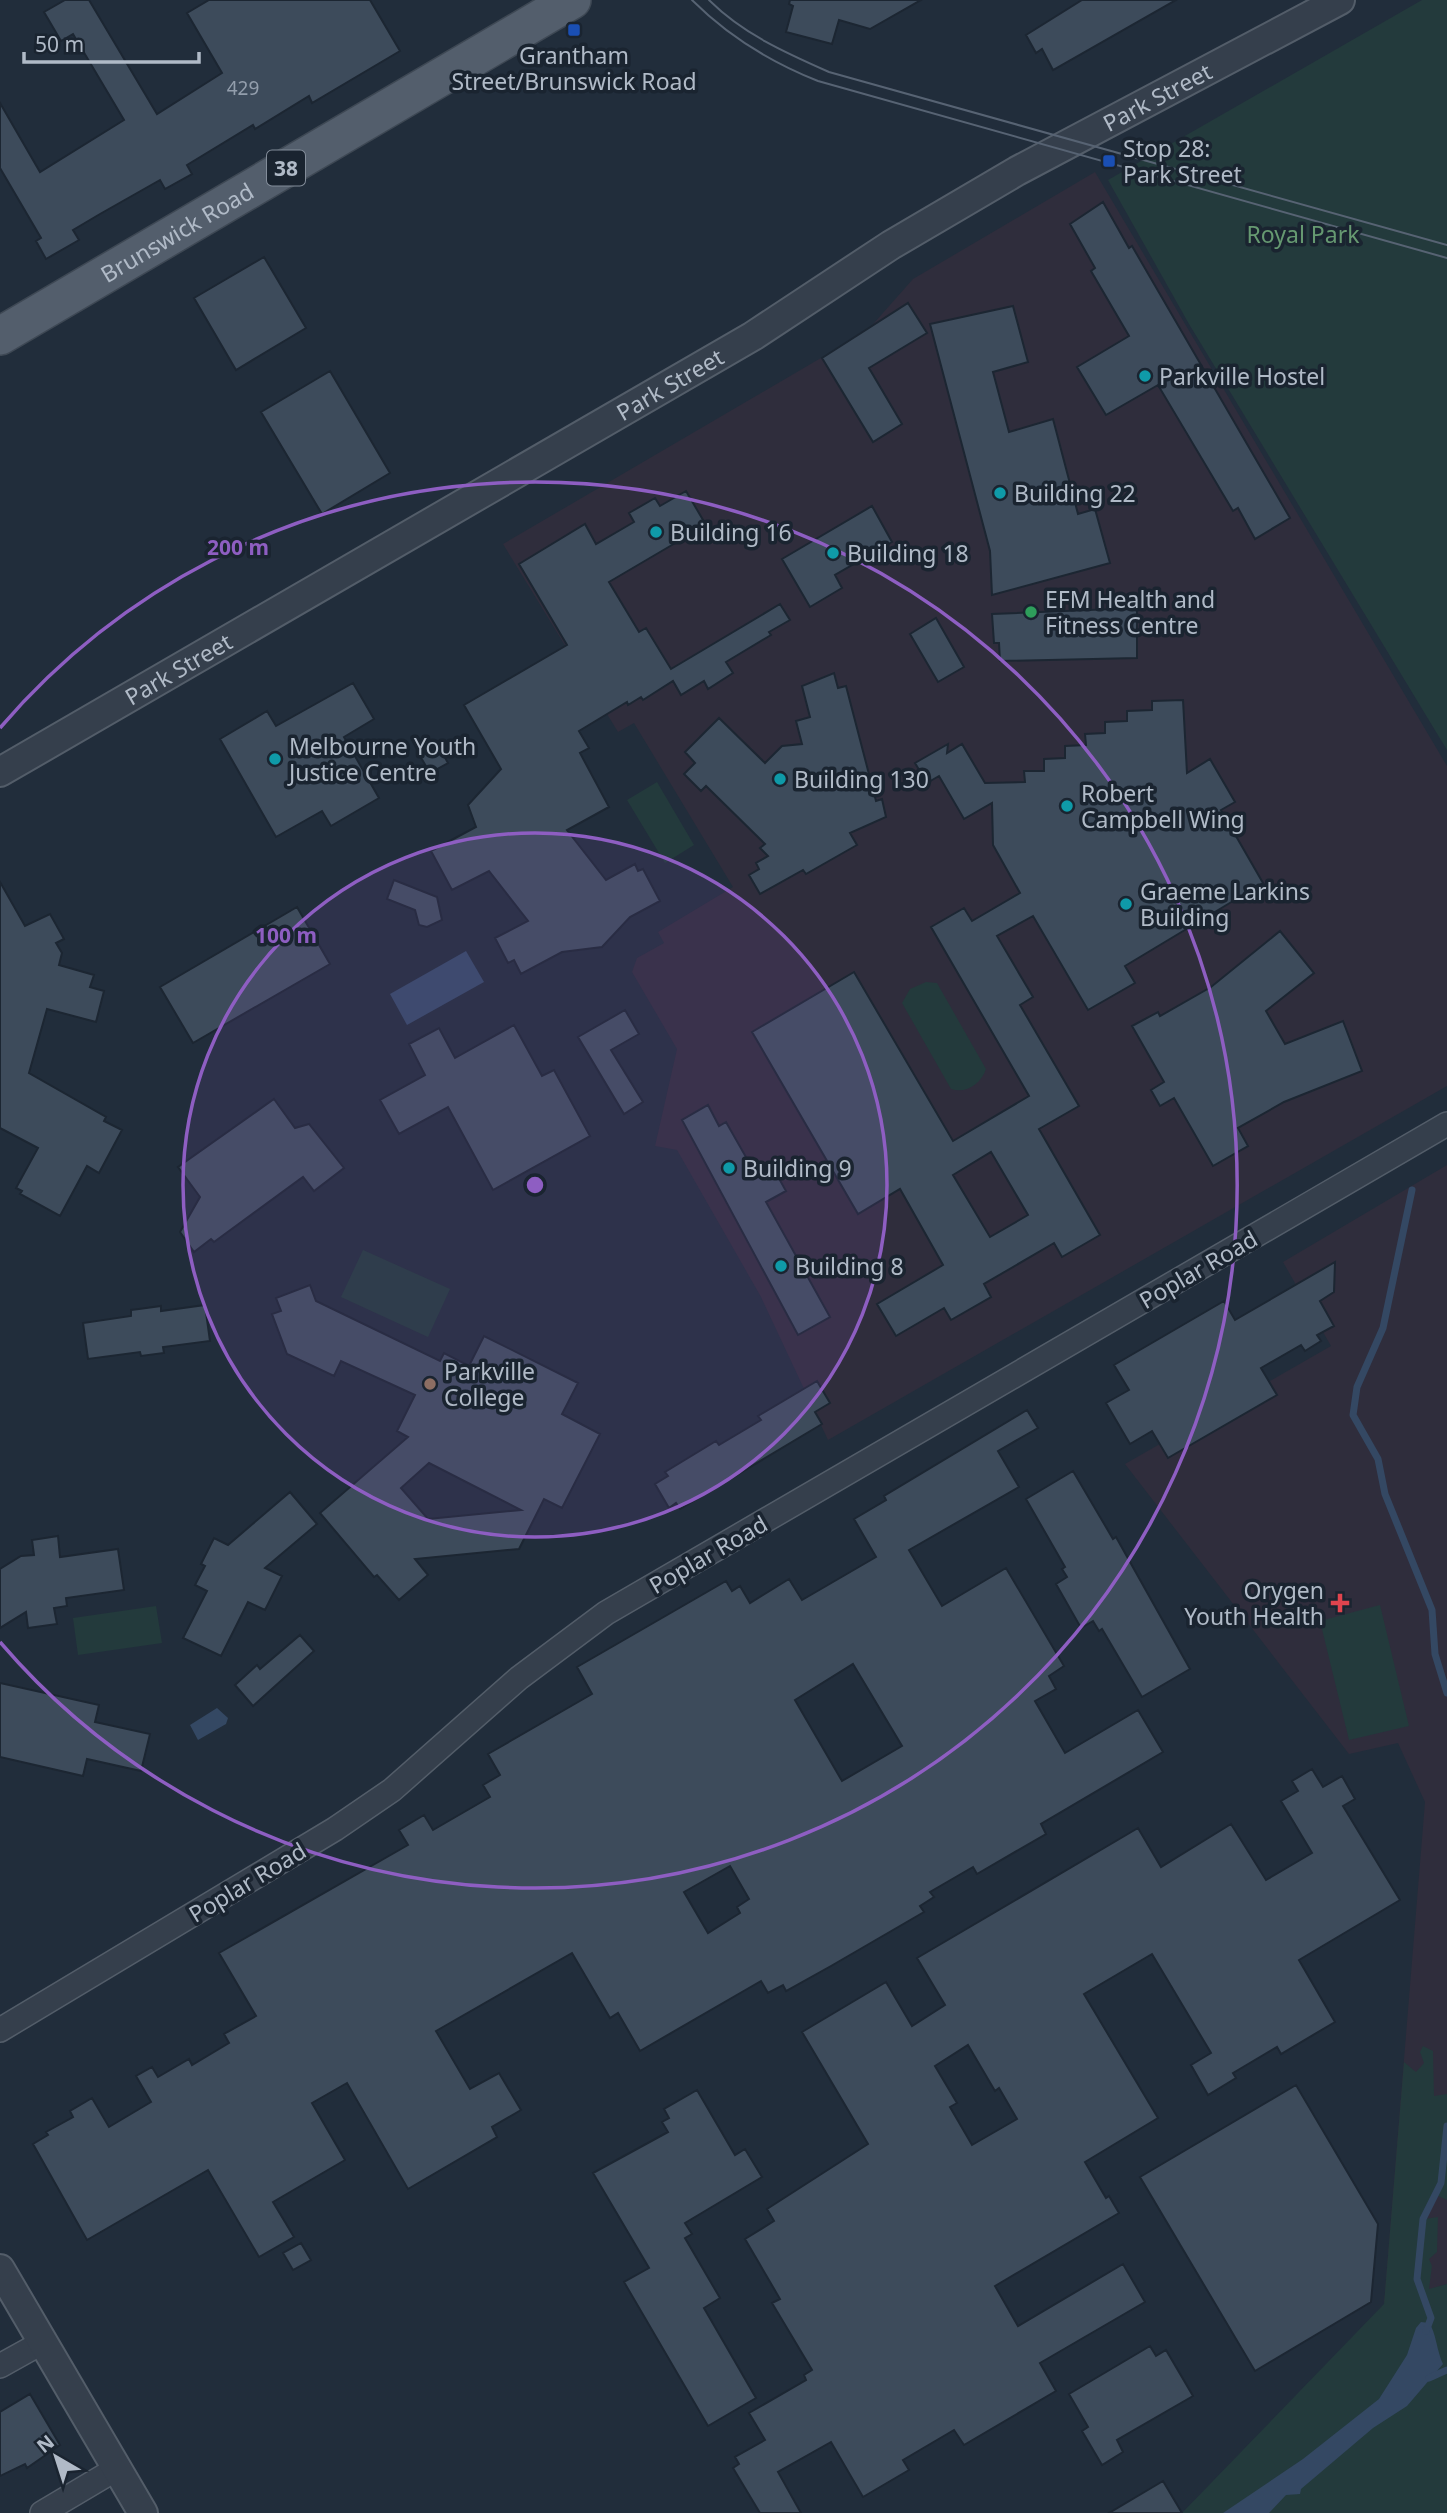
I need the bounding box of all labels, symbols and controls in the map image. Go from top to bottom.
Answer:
scale bar [24,21,200,65]
marker: Grantham Street/Brunswick Road [566,22,582,38]
text: 50 m [35,30,84,58]
place label: Grantham Street/Brunswick Road [451,39,697,97]
street label: Park Street [1097,55,1217,139]
house number: 429 [227,75,259,101]
place label: Stop 28: Park Street [1123,132,1242,190]
road number: 38 [267,150,305,186]
marker: Stop 28: Park Street [1101,153,1117,169]
street label: Brunswick Road [94,175,259,290]
park label: Royal Park [1247,218,1360,250]
street label: Park Street [610,341,729,428]
place label: Parkville Hostel [1159,360,1325,392]
marker: Parkville Hostel [1137,368,1153,384]
place label: Building 22 [1014,477,1136,509]
marker: Building 22 [992,485,1008,501]
place label: Building 16 [670,516,792,548]
marker: Building 16 [648,524,664,540]
text: 200 m [207,533,269,561]
place label: Building 18 [847,537,969,569]
marker: Building 18 [825,545,841,561]
place label: EFM Health and Fitness Centre [1045,583,1215,641]
marker: EFM Health and Fitness Centre [1023,604,1039,620]
street label: Park Street [119,625,238,712]
place label: Melbourne Youth Justice Centre [287,730,476,788]
marker: Melbourne Youth Justice Centre [267,751,283,767]
place label: Building 130 [794,763,929,795]
marker: Building 130 [772,771,788,787]
place label: Robert Campbell Wing [1081,777,1245,835]
marker: Robert Campbell Wing [1059,798,1075,814]
place label: Graeme Larkins Building [1140,875,1310,933]
marker: Graeme Larkins Building [1118,896,1134,912]
text: 100 m [255,921,317,949]
place label: Building 9 [743,1152,852,1184]
marker: Building 9 [721,1160,737,1176]
centre of rings [523,1173,547,1197]
street label: Poplar Road [1133,1222,1263,1316]
place label: Building 8 [795,1250,904,1282]
marker: Building 8 [773,1258,789,1274]
place label: Parkville College [444,1355,535,1413]
marker: Parkville College [422,1376,438,1392]
street label: Poplar Road [643,1507,773,1601]
place label: Orygen Youth Health [1184,1574,1324,1632]
marker: Orygen Youth Health [1330,1593,1350,1613]
street label: Poplar Road [182,1834,312,1930]
north arrow [21,2422,91,2492]
text: N [31,2429,59,2459]

